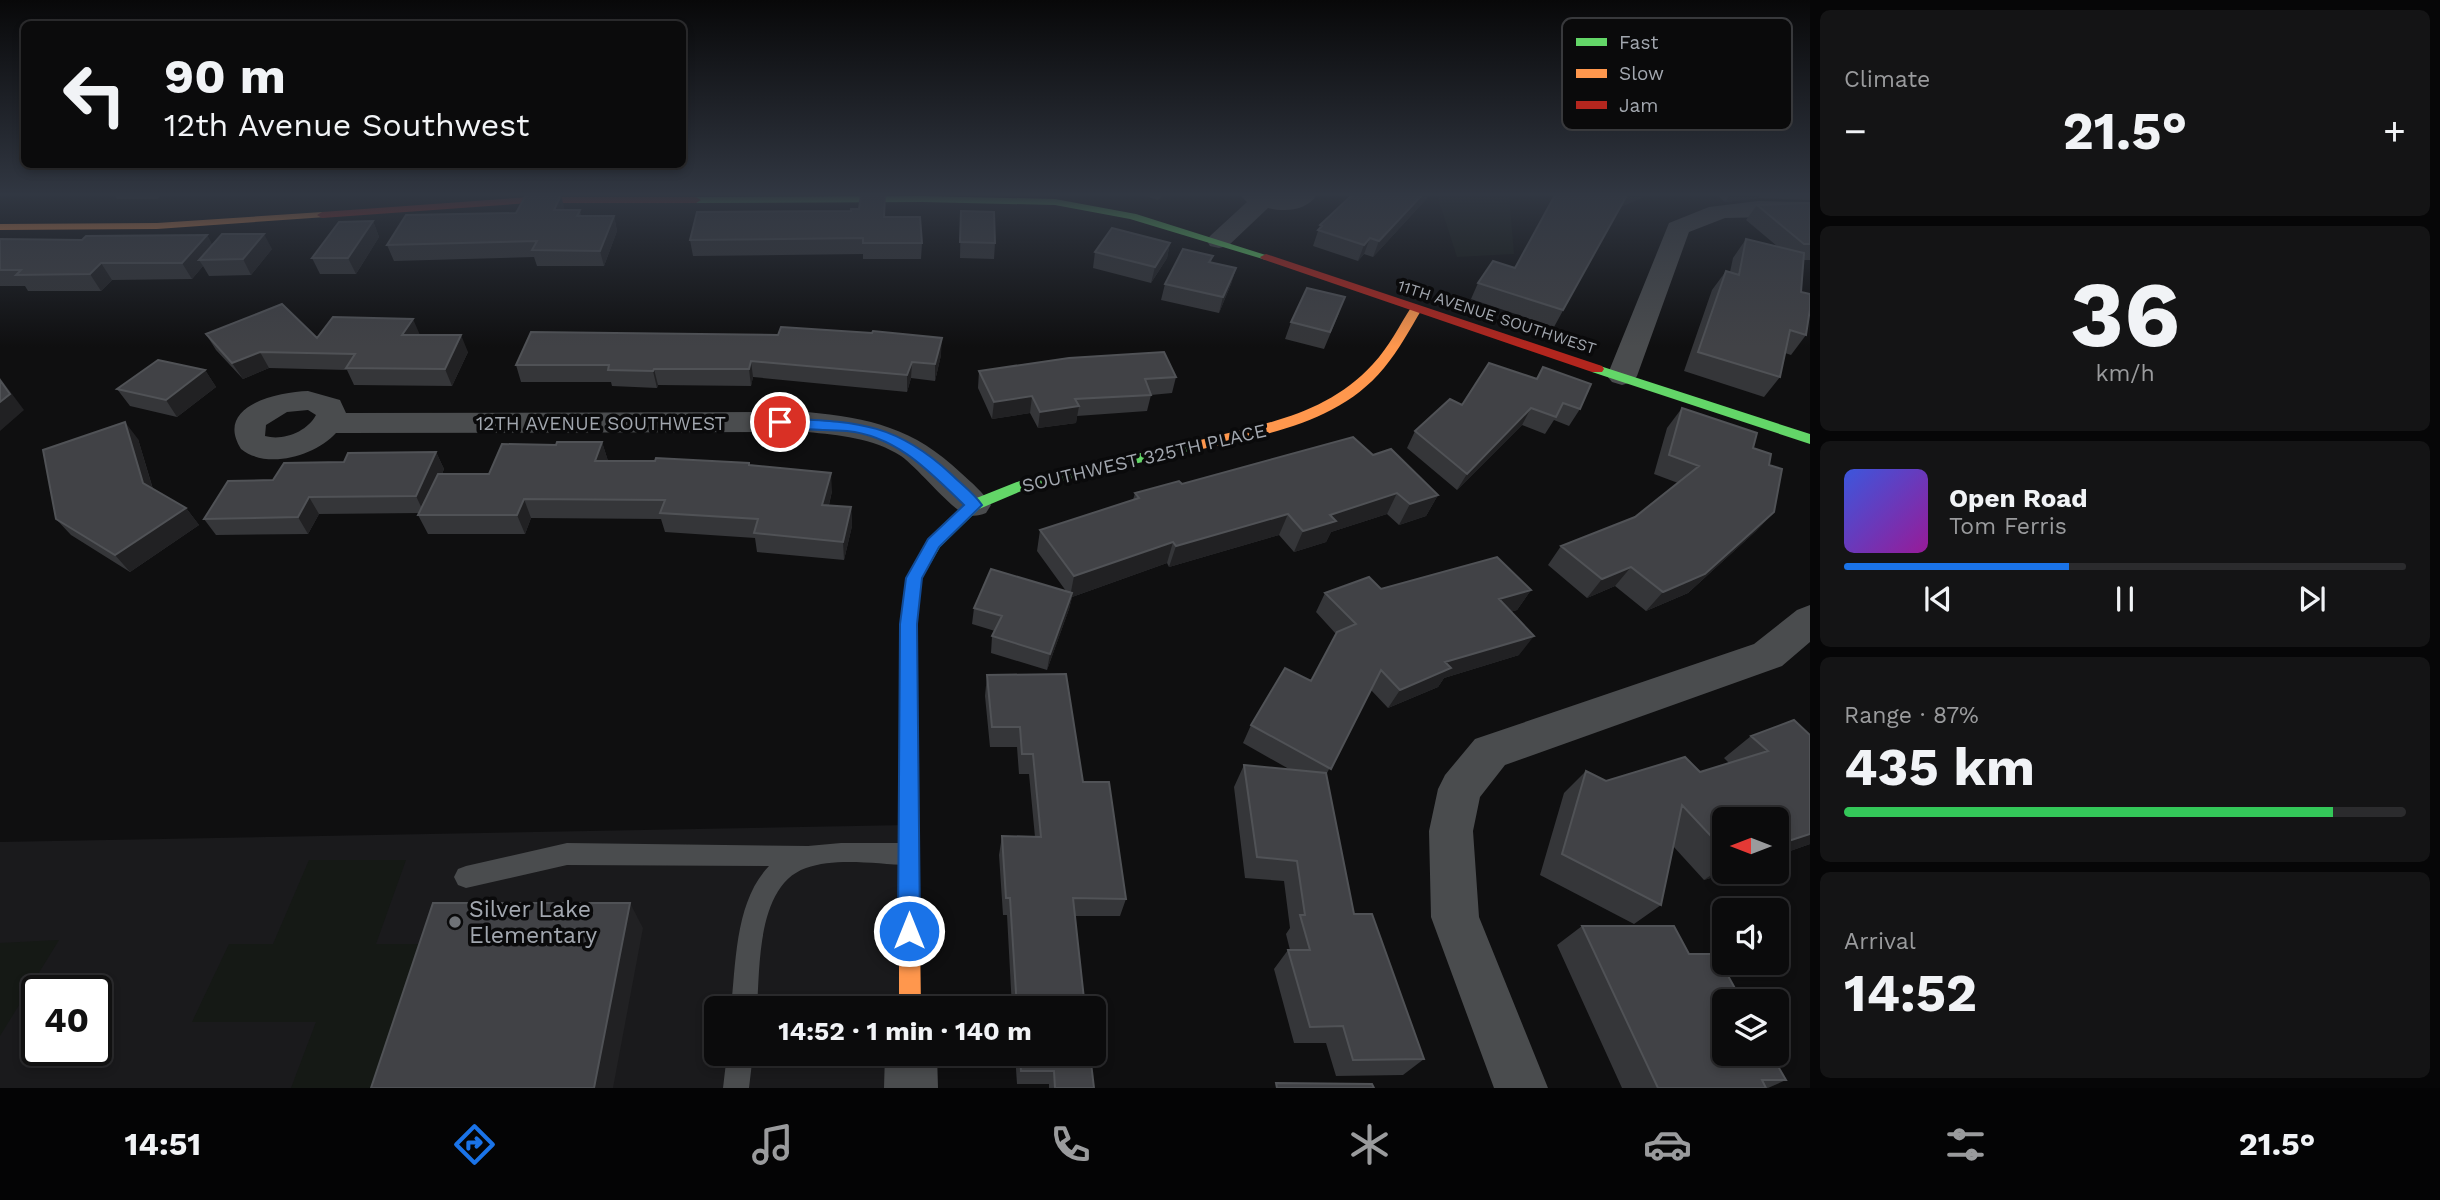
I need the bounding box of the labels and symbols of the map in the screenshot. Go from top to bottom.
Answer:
legend [1562,18,1792,130]
text: Fast [1619,31,1658,54]
text: Slow [1619,62,1664,85]
text: Jam [1619,94,1658,117]
street label: 11TH AVENUE SOUTHWEST [1395,276,1599,358]
pin [750,392,810,452]
street label: 12TH AVENUE SOUTHWEST [476,412,726,435]
street label: SOUTHWEST 325TH PLACE [1020,419,1268,497]
north arrow [1712,807,1788,884]
position arrow [872,894,946,968]
place label: Silver Lake Elementary [469,896,597,949]
marker: Silver Lake Elementary [447,914,463,930]
speed limit sign: 40 [21,975,112,1066]

